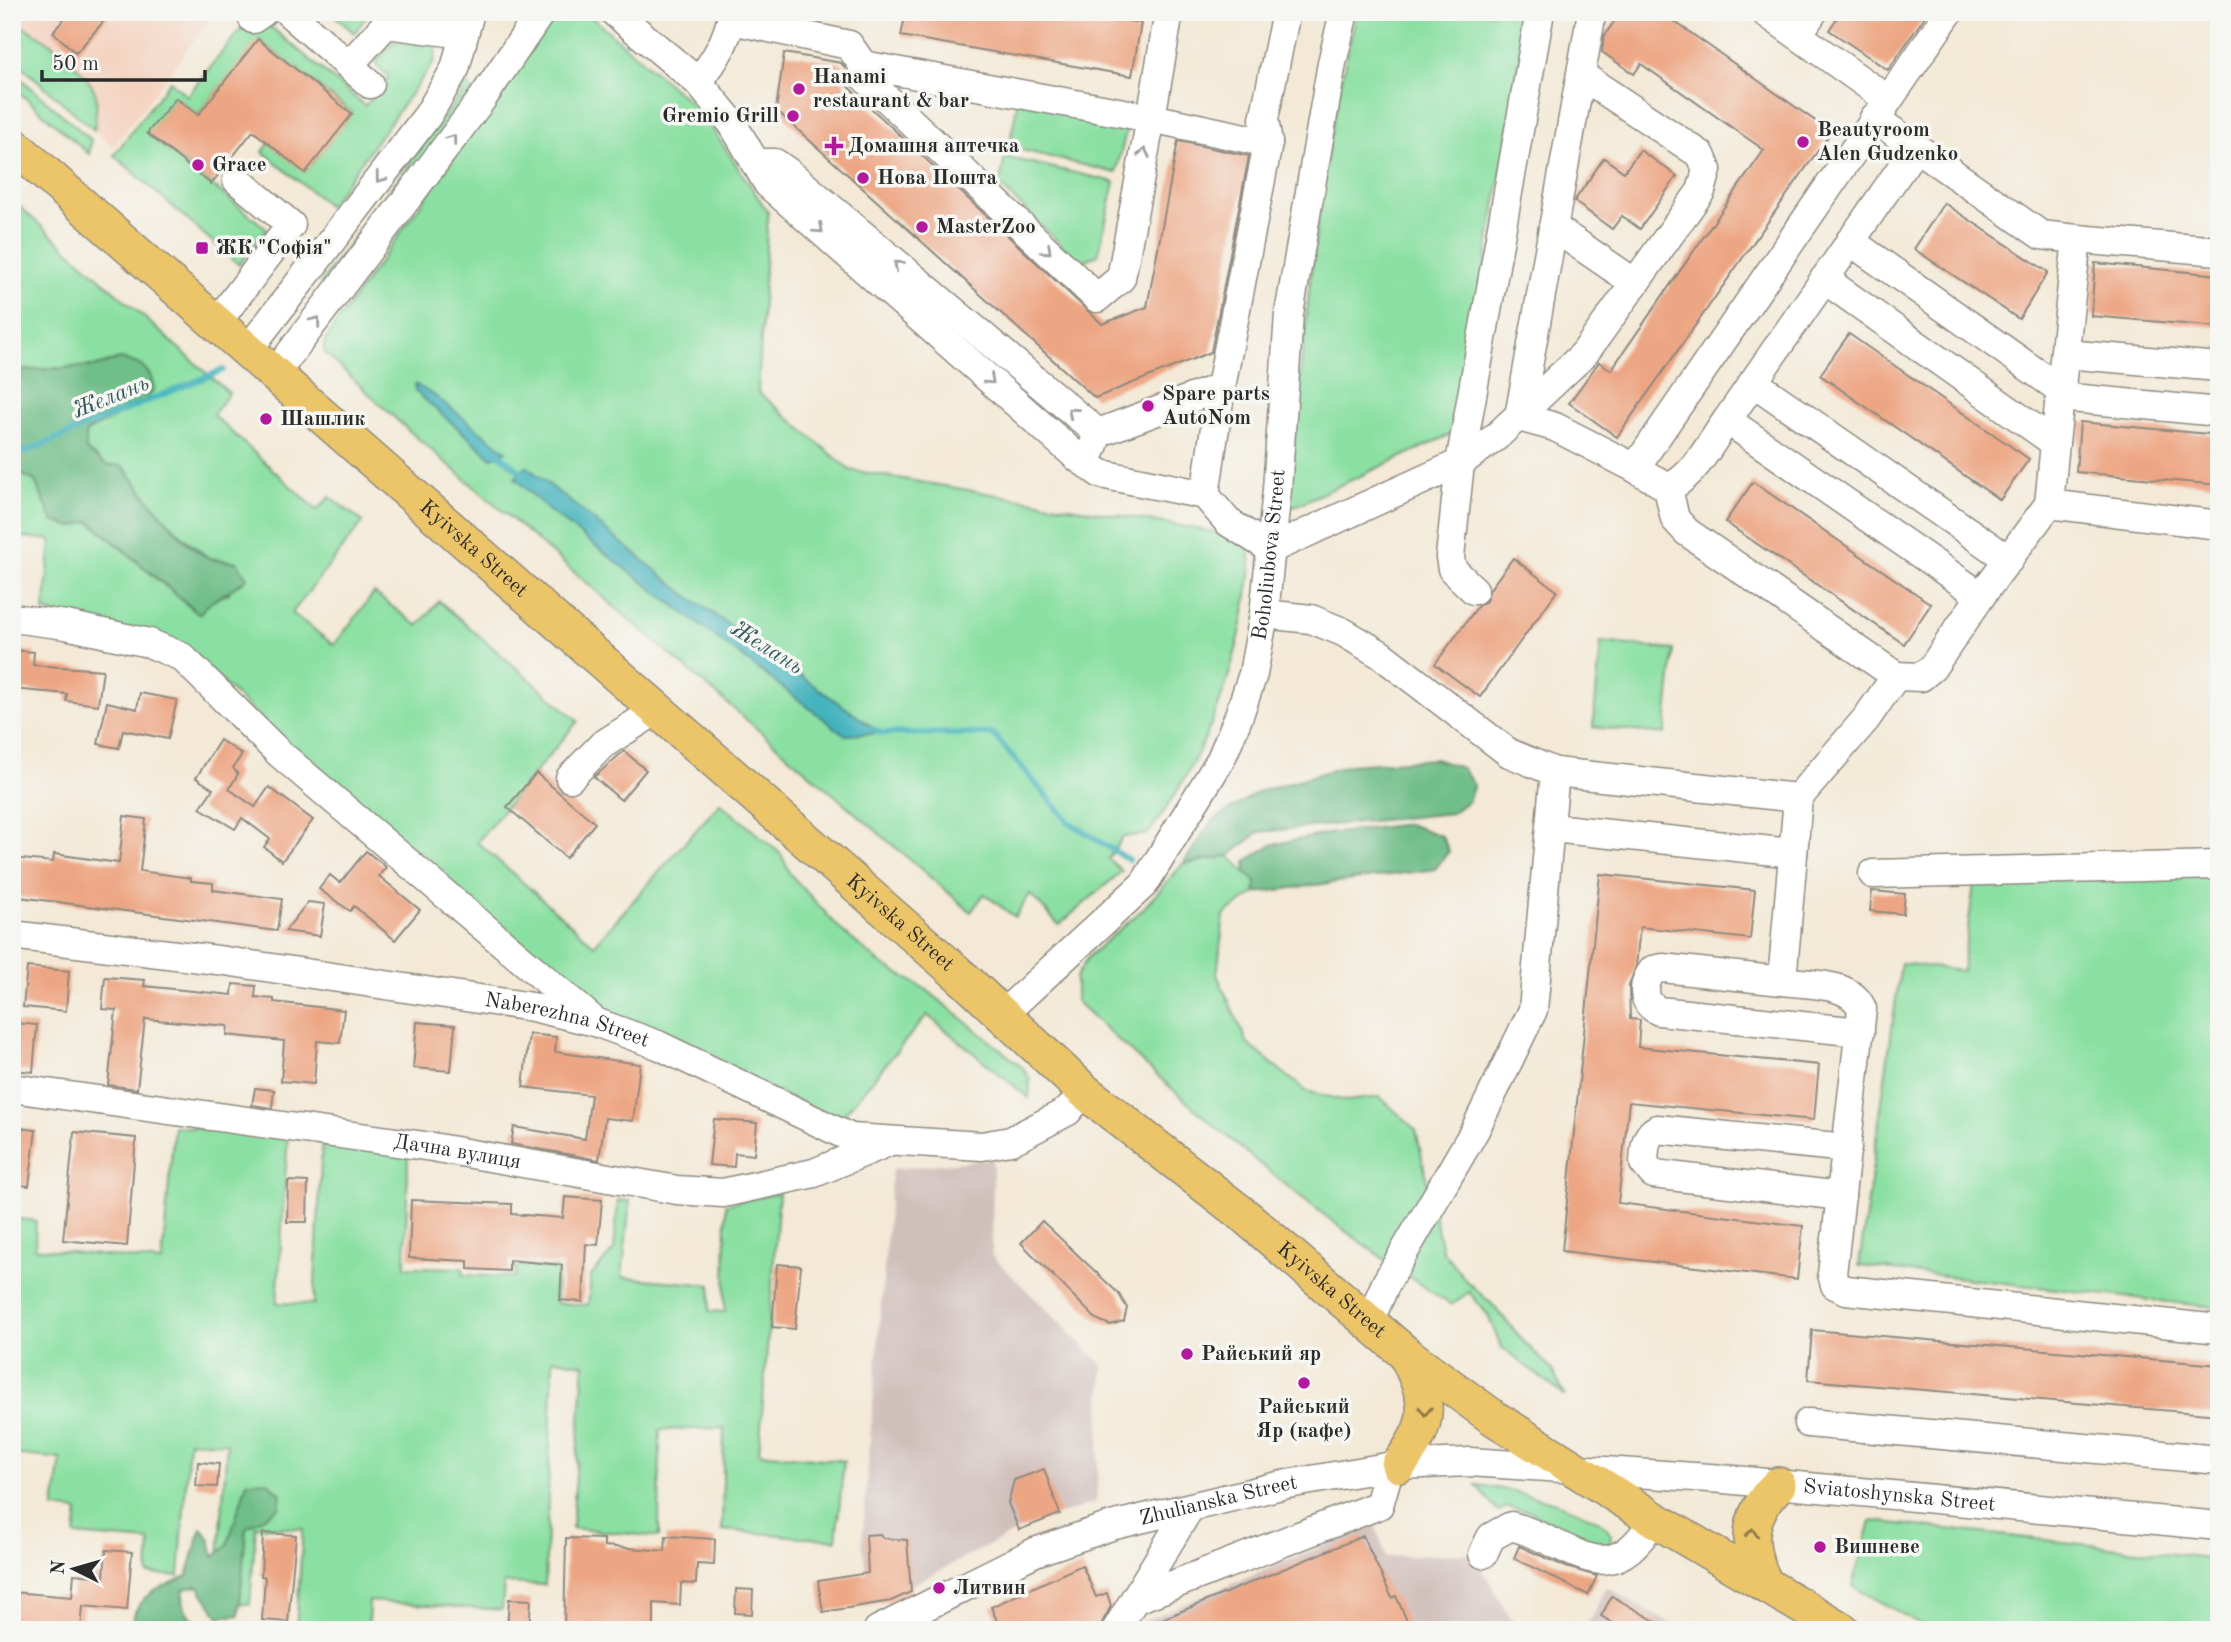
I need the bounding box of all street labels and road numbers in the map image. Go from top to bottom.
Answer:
street label: Boholiubova Street [1249,468,1289,642]
street label: Kyivska Street [416,496,532,602]
street label: Kyivska Street [842,870,958,975]
street label: Naberezhna Street [483,990,652,1051]
street label: Дачна вулиця [392,1131,523,1173]
street label: Kyivska Street [1273,1238,1390,1342]
street label: Zhulianska Street [1137,1472,1299,1529]
street label: Sviatoshynska Street [1802,1476,1997,1515]

